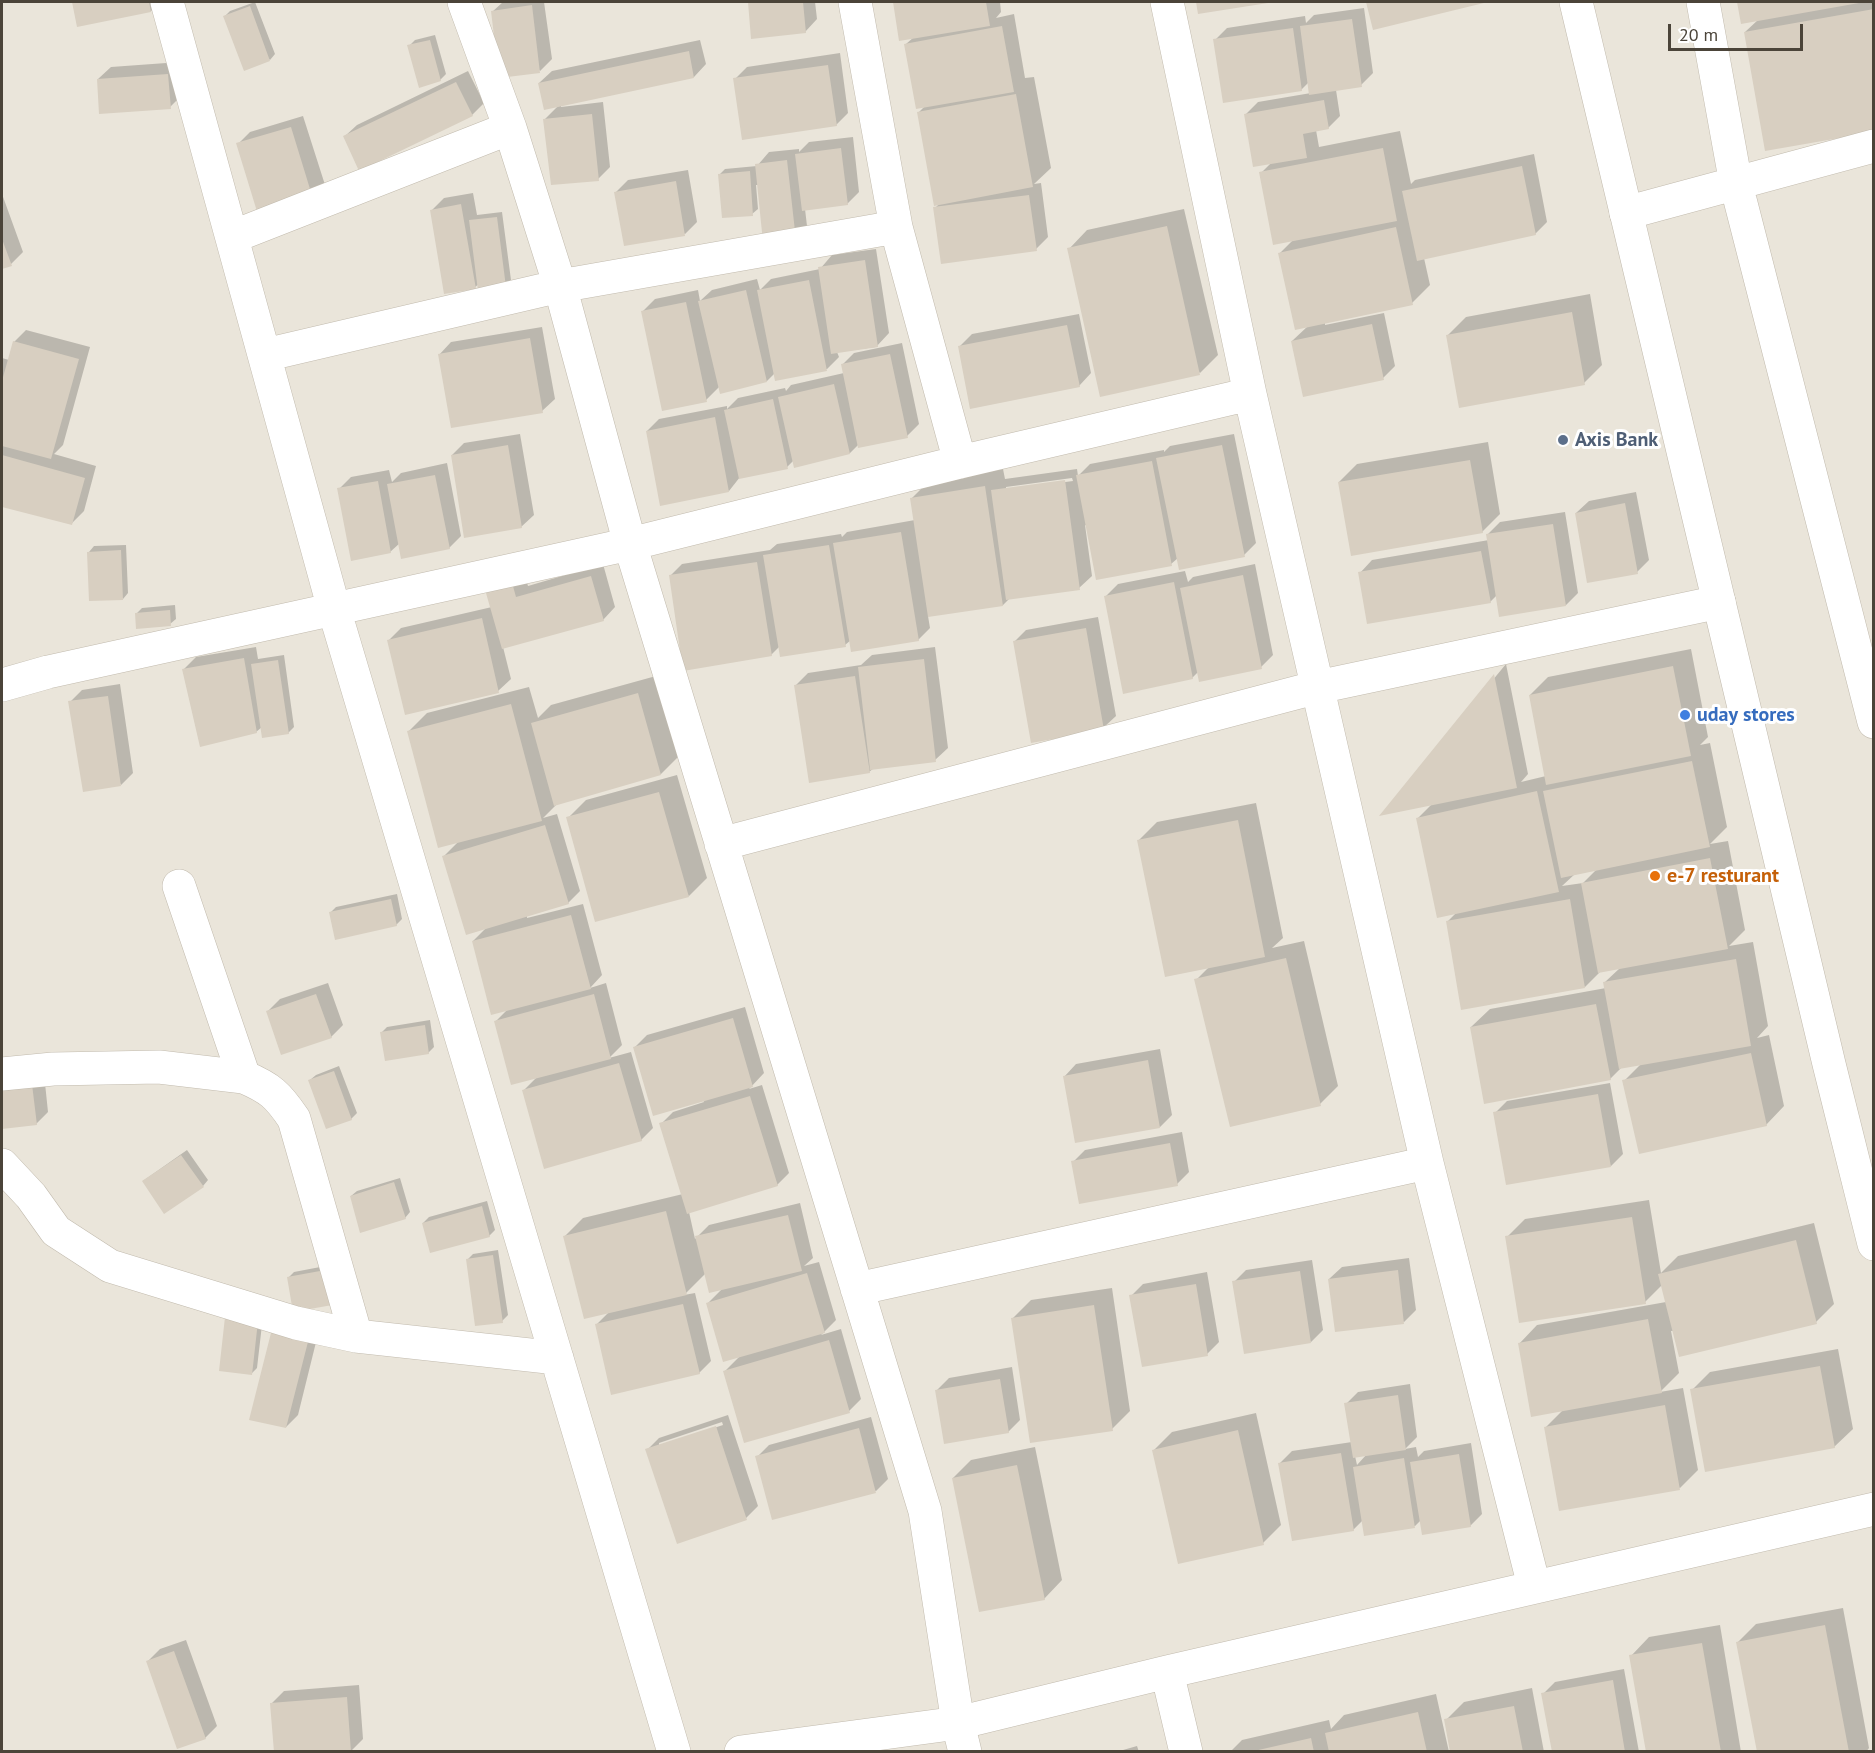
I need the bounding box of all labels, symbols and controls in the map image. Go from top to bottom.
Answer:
scale bar [1671,12,1806,50]
text: 20 m [1679,23,1718,46]
place label: Axis Bank [1575,428,1658,452]
marker: Axis Bank [1556,433,1570,447]
place label: uday stores [1697,703,1795,727]
marker: uday stores [1678,708,1692,722]
place label: e-7 resturant [1667,864,1779,888]
marker: e-7 resturant [1648,869,1662,883]

